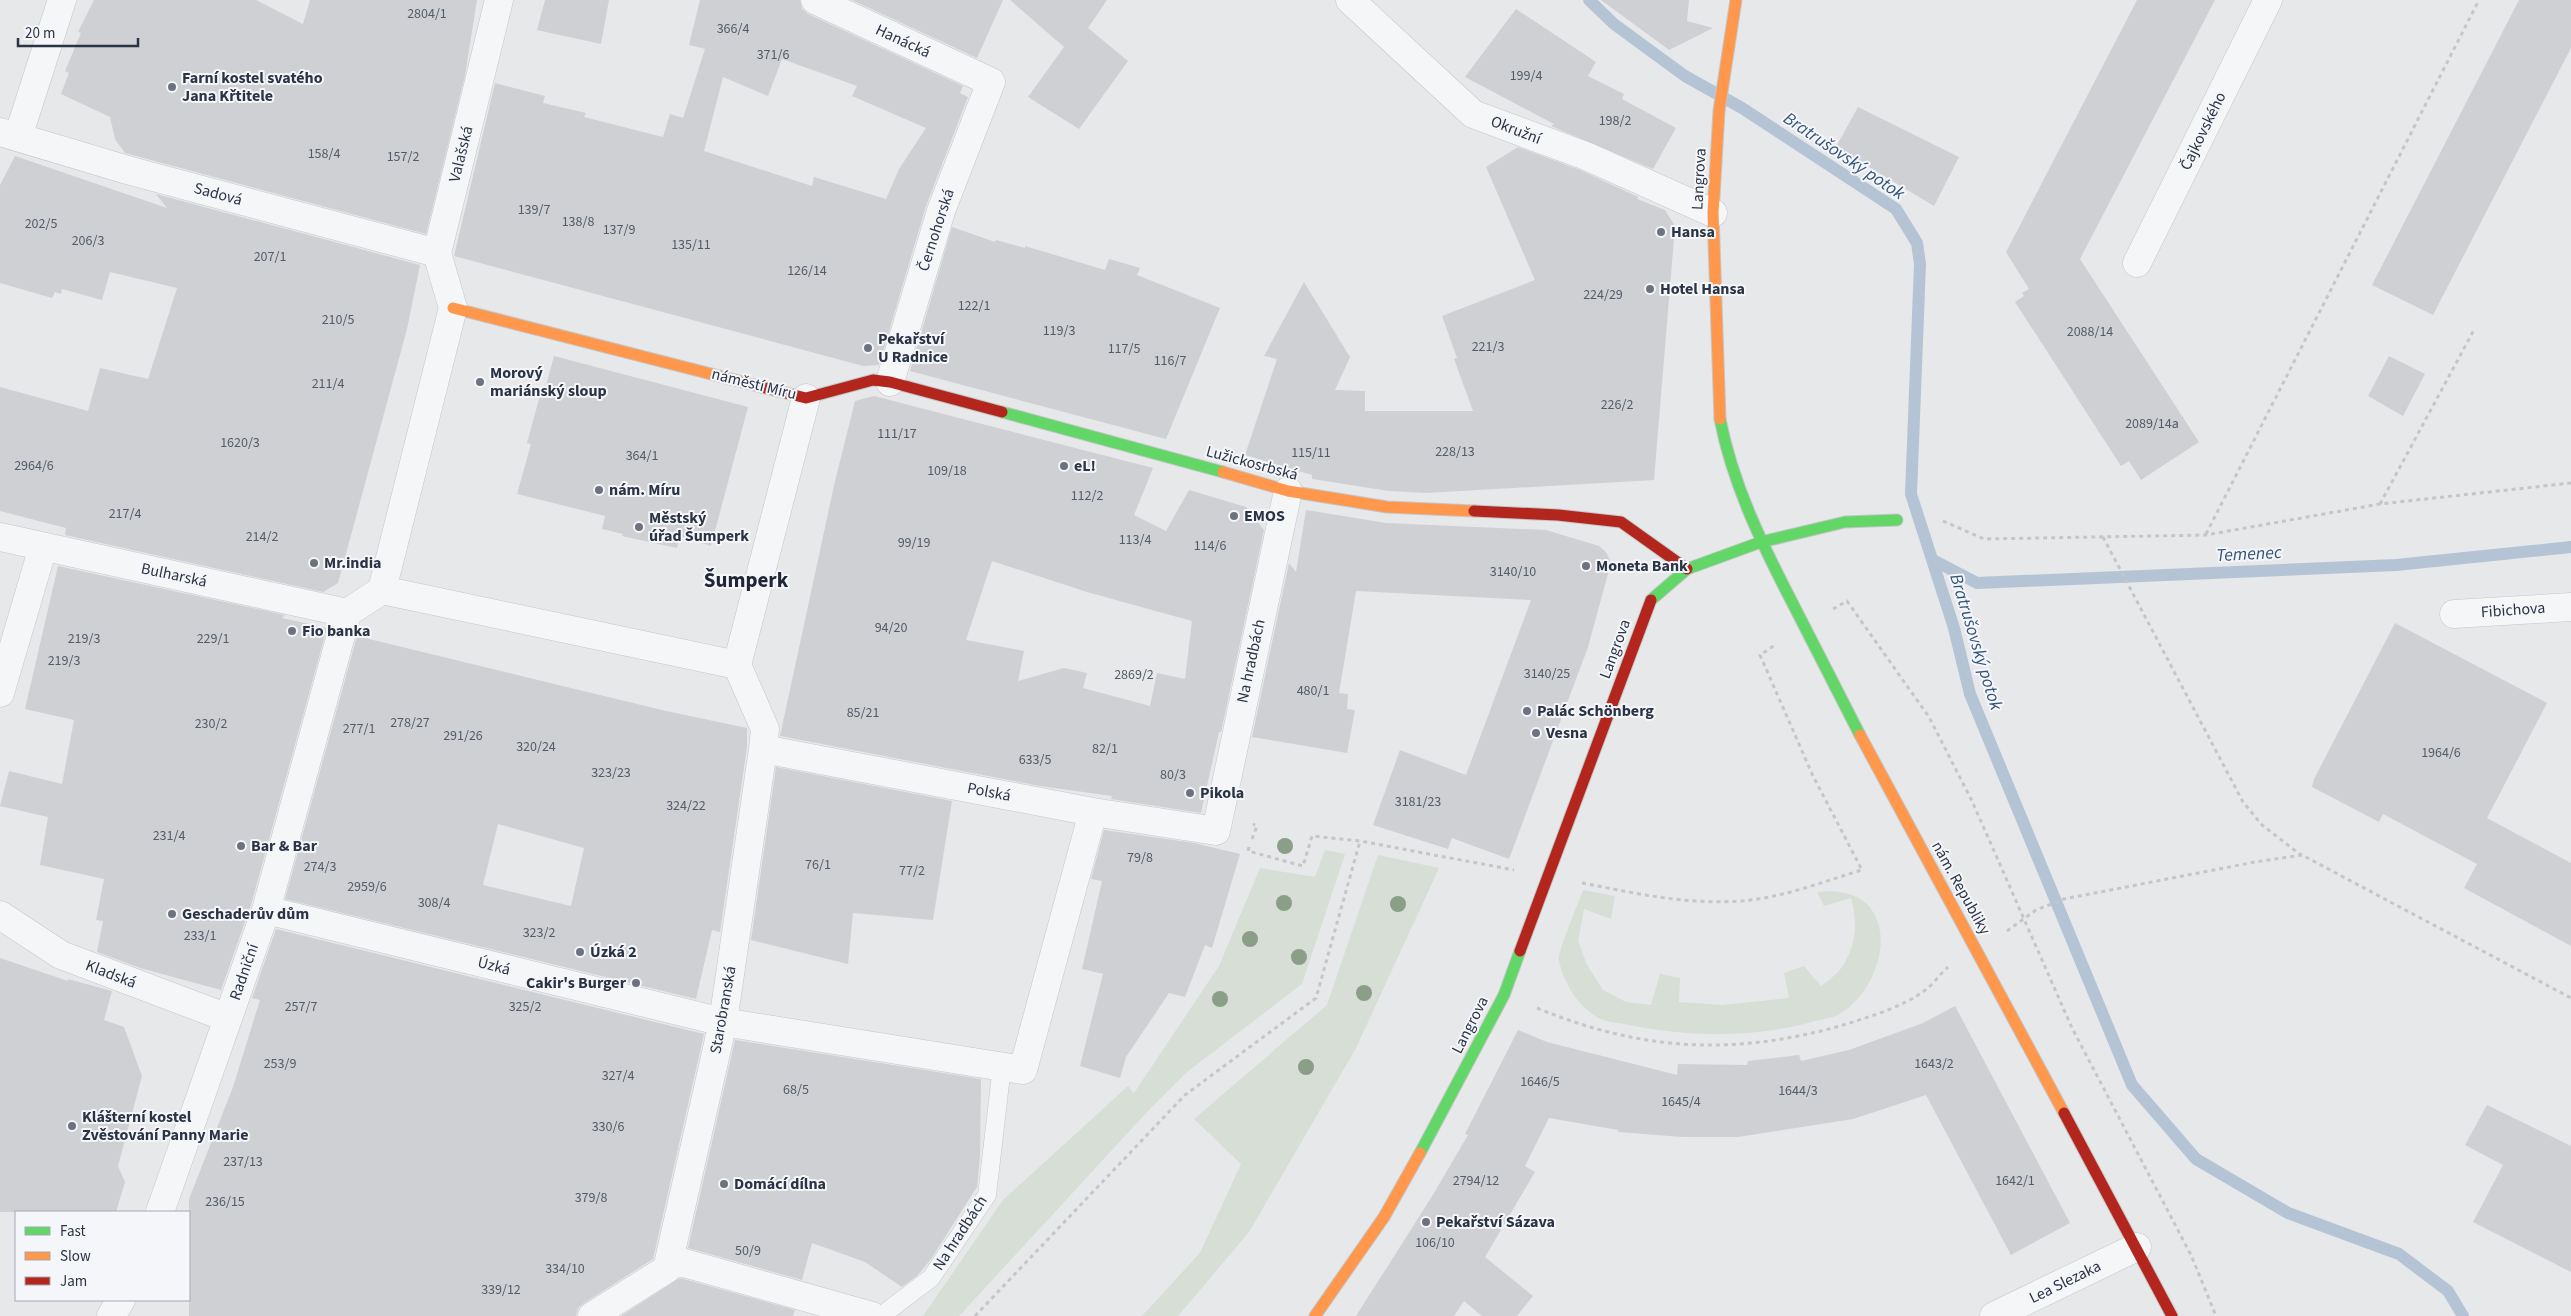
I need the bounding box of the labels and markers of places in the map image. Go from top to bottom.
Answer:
place label: Farní kostel svatého Jana Křtitele [182,67,323,107]
marker: Farní kostel svatého Jana Křtitele [166,81,178,93]
place label: Hansa [1671,221,1715,243]
marker: Hansa [1655,226,1667,238]
place label: Hotel Hansa [1660,278,1745,300]
marker: Hotel Hansa [1644,283,1656,295]
place label: Pekařství U Radnice [878,328,948,368]
marker: Pekařství U Radnice [862,342,874,354]
place label: Morový mariánský sloup [490,362,607,402]
marker: Morový mariánský sloup [474,376,486,388]
place label: eL! [1074,455,1096,477]
marker: eL! [1058,460,1070,472]
place label: nám. Míru [609,479,680,501]
marker: nám. Míru [593,484,605,496]
place label: EMOS [1244,505,1285,527]
place label: Městský úřad Šumperk [649,507,749,547]
marker: EMOS [1228,510,1240,522]
marker: Městský úřad Šumperk [633,521,645,533]
place label: Mr.india [324,552,382,574]
place label: Moneta Bank [1596,555,1688,577]
marker: Mr.india [308,557,320,569]
marker: Moneta Bank [1580,560,1592,572]
place label: Fio banka [302,620,371,642]
marker: Fio banka [286,625,298,637]
place label: Palác Schönberg [1537,700,1654,722]
marker: Palác Schönberg [1521,705,1533,717]
place label: Vesna [1545,722,1588,744]
marker: Vesna [1530,727,1542,739]
place label: Pikola [1200,782,1244,804]
marker: Pikola [1184,787,1196,799]
place label: Bar & Bar [251,835,318,857]
marker: Bar & Bar [235,840,247,852]
place label: Geschaderův dům [182,903,309,925]
marker: Geschaderův dům [166,908,178,920]
place label: Úzká 2 [590,941,637,963]
marker: Úzká 2 [574,946,586,958]
place label: Cakir's Burger [526,972,627,994]
marker: Cakir's Burger [630,977,642,989]
place label: Klášterní kostel Zvěstování Panny Marie [82,1106,249,1146]
marker: Klášterní kostel Zvěstování Panny Marie [66,1120,78,1132]
place label: Domácí dílna [734,1173,826,1195]
marker: Domácí dílna [718,1178,730,1190]
place label: Pekařství Sázava [1436,1211,1555,1233]
marker: Pekařství Sázava [1420,1216,1432,1228]

